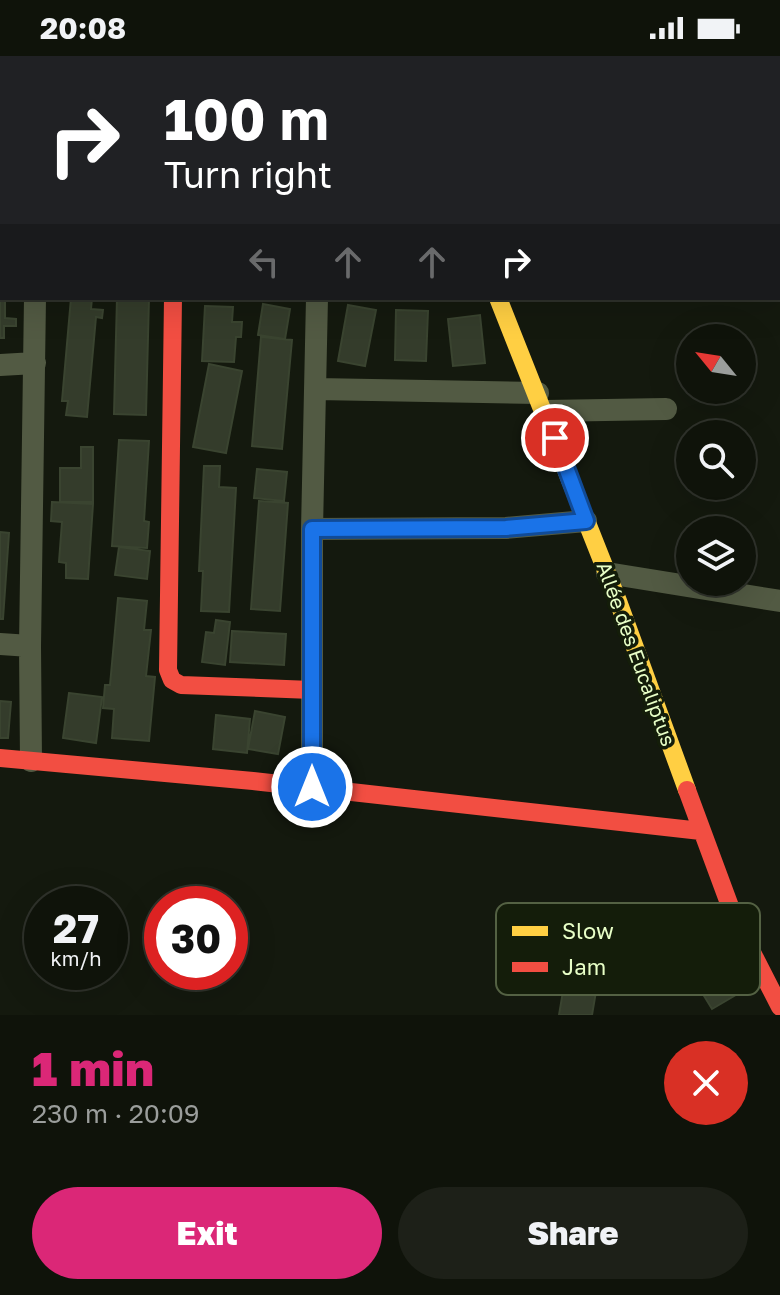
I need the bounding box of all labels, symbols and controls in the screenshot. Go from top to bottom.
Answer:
text: 20:08 [40,10,126,46]
text: 100 m [164,85,329,152]
icon: right [32,88,136,192]
text: Turn right [164,153,332,196]
icon: left [242,240,286,284]
icon: ahead [326,240,370,284]
icon: ahead [410,240,454,284]
icon: right [494,240,538,284]
north arrow [676,324,756,404]
map controls [676,324,756,596]
pin [521,404,589,472]
icon: arrive [533,416,577,460]
button: search [676,420,756,500]
button: layers [676,516,756,596]
street label: Allée des Eucaliptus [592,558,681,749]
position arrow [270,745,354,829]
speed limit sign: 30 [144,886,248,990]
legend [496,903,760,995]
text: 27 [53,904,99,952]
text: Slow [562,917,614,944]
text: km/h [51,946,101,970]
text: Jam [562,953,606,980]
text: 1 min [32,1039,154,1097]
button: close [664,1041,748,1125]
text: 230 m · 20:09 [32,1098,200,1129]
button: Exit [32,1187,382,1279]
button: Share [398,1187,748,1279]

